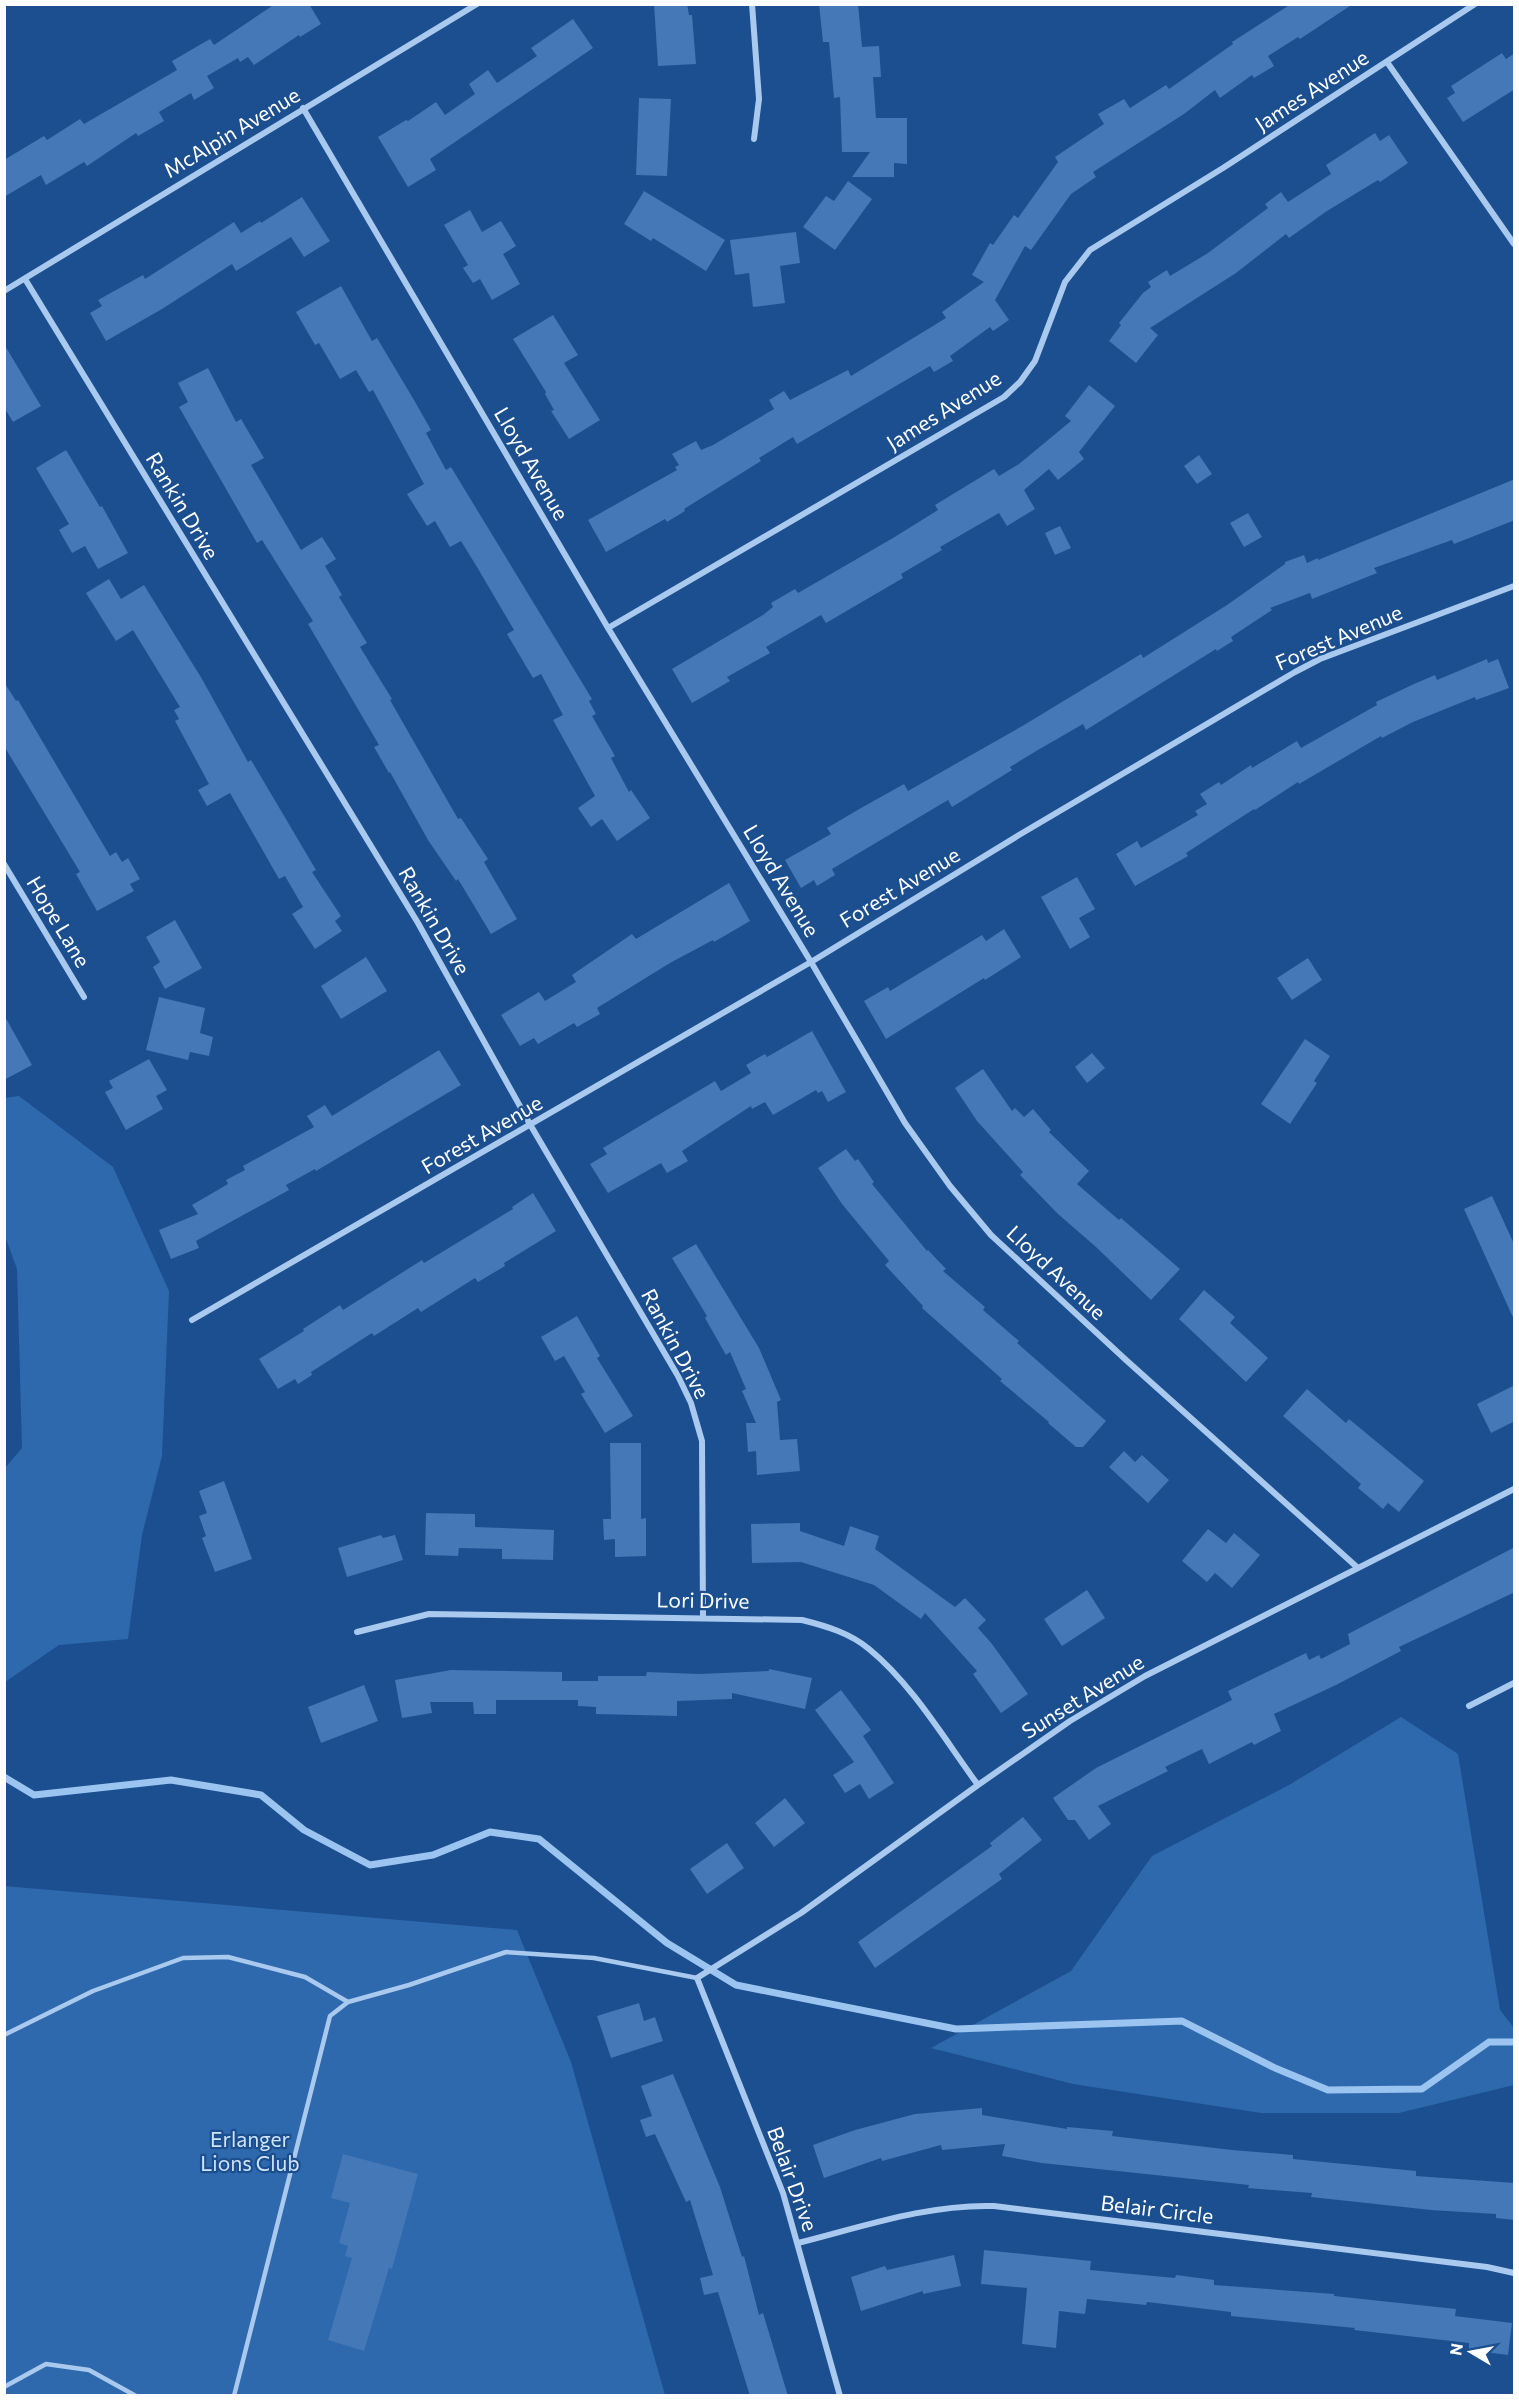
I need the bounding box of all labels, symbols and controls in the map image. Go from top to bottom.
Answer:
street label: James Avenue [1250,44,1373,136]
street label: McAlpin Avenue [159,81,304,182]
street label: James Avenue [881,365,1005,455]
street label: Lloyd Avenue [490,402,575,524]
street label: Rankin Drive [142,447,225,563]
street label: Forest Avenue [1271,599,1406,675]
street label: Lloyd Avenue [739,820,826,941]
street label: Forest Avenue [835,841,964,932]
street label: Rankin Drive [394,862,476,979]
street label: Hope Lane [22,871,96,971]
street label: Forest Avenue [416,1089,546,1178]
street label: Lloyd Avenue [1002,1220,1112,1324]
street label: Rankin Drive [637,1284,716,1402]
street label: Lori Drive [656,1586,750,1613]
street label: Sunset Avenue [1017,1648,1148,1743]
street label: Belair Drive [763,2123,824,2234]
park label: Erlanger Lions Club [200,2126,300,2175]
street label: Belair Circle [1099,2189,1215,2228]
north arrow [1441,2322,1501,2382]
text: N [1445,2342,1466,2357]

